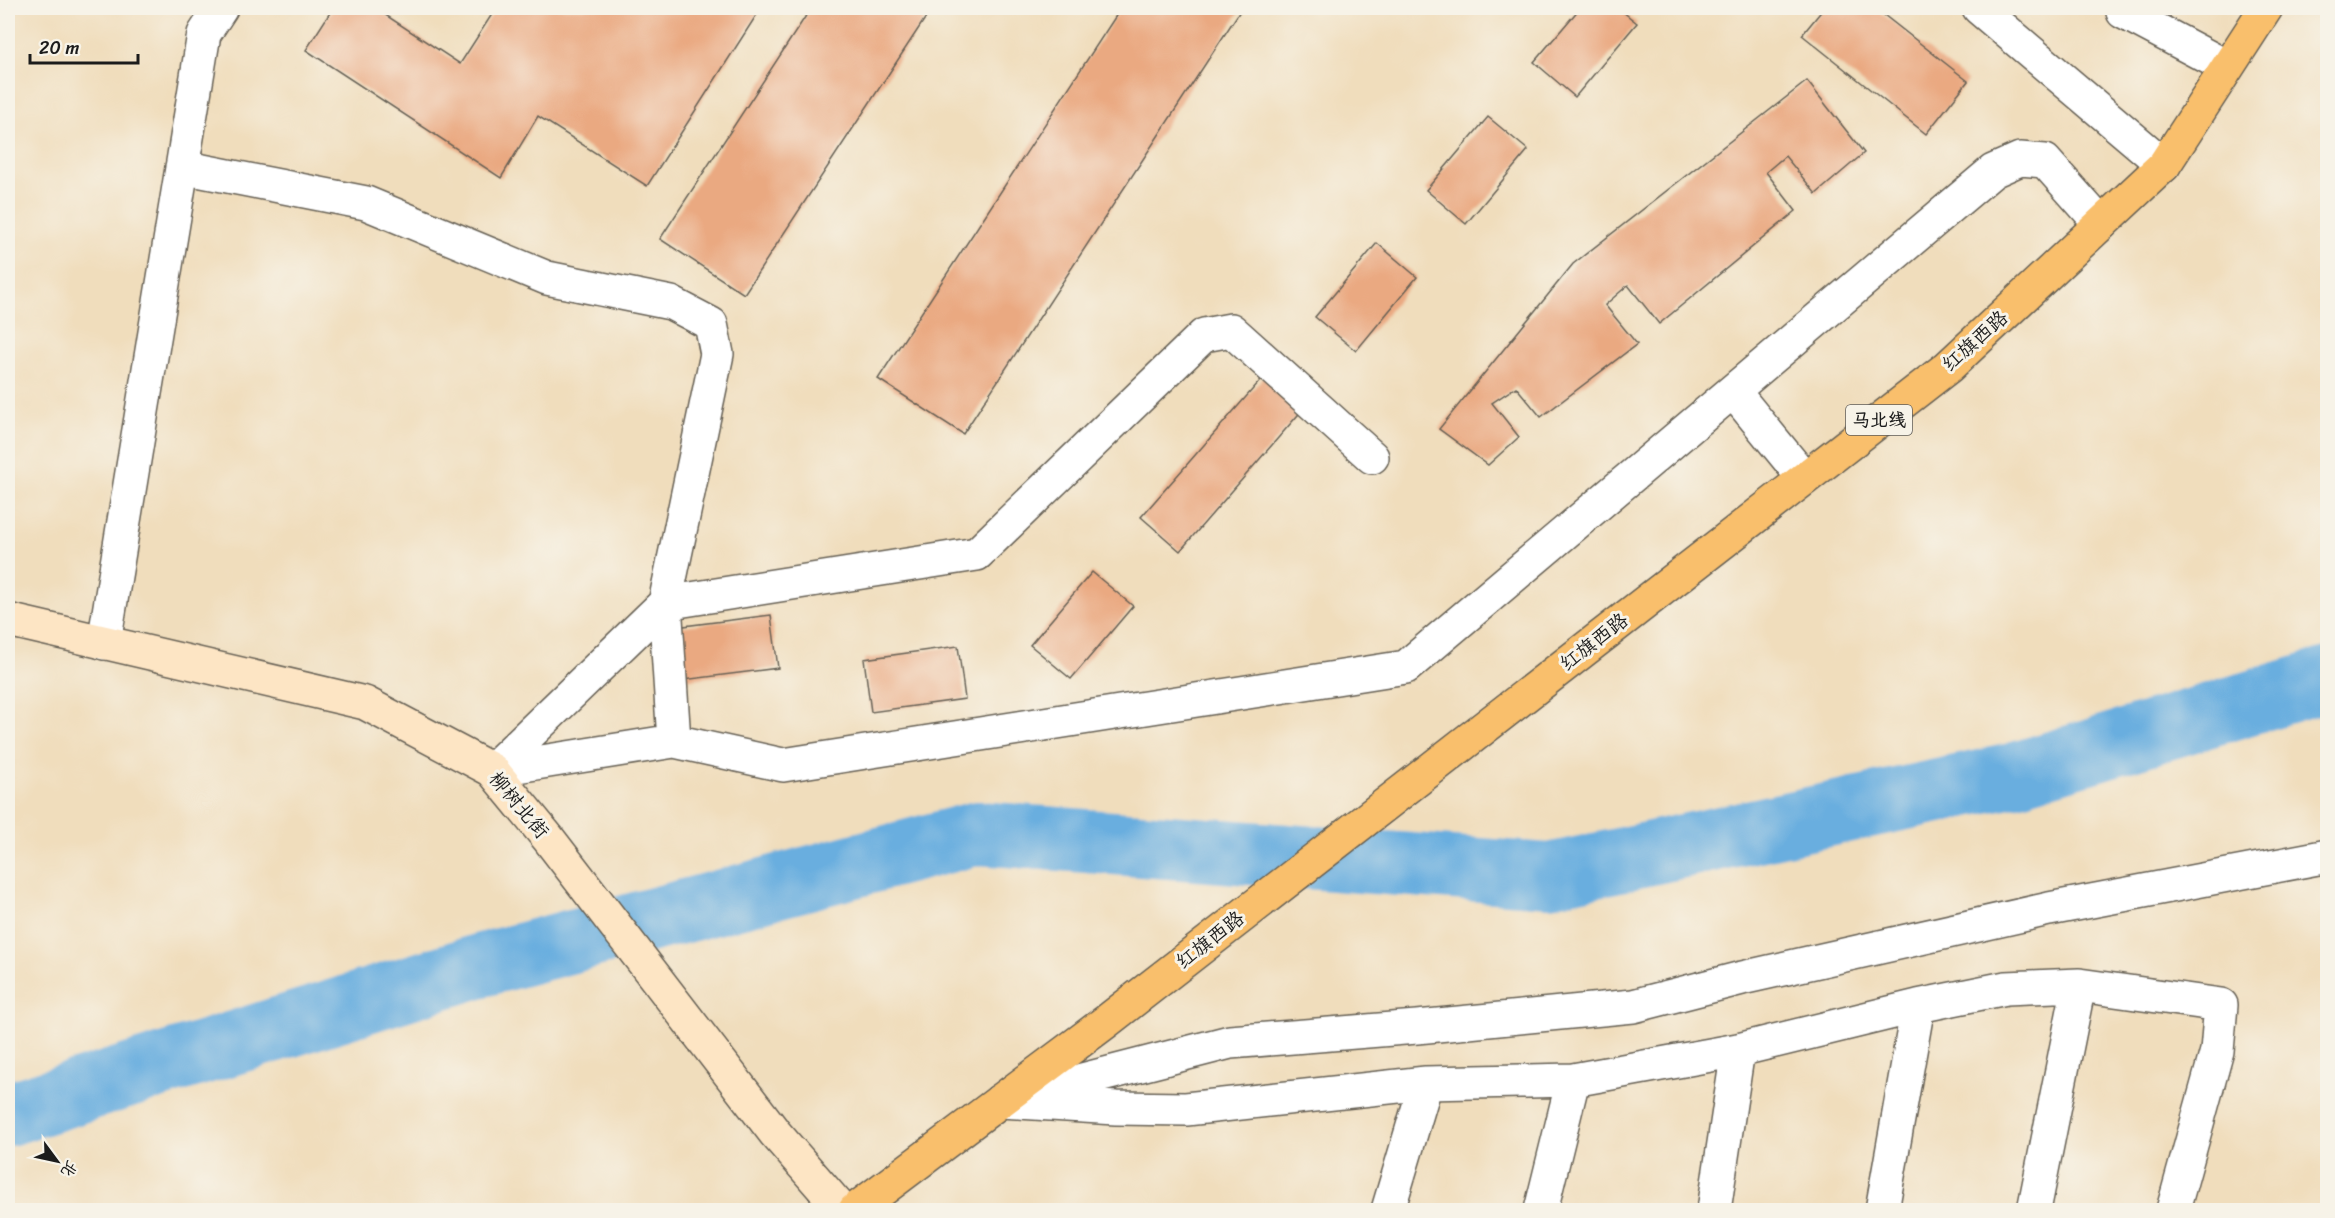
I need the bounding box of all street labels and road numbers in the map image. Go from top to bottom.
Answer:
street label: 红旗西路 [1934,301,2017,381]
road number: 马北线 [1846,405,1912,435]
street label: 红旗西路 [1552,603,1637,680]
street label: 柳树北街 [480,763,558,847]
street label: 红旗西路 [1168,901,1253,978]

